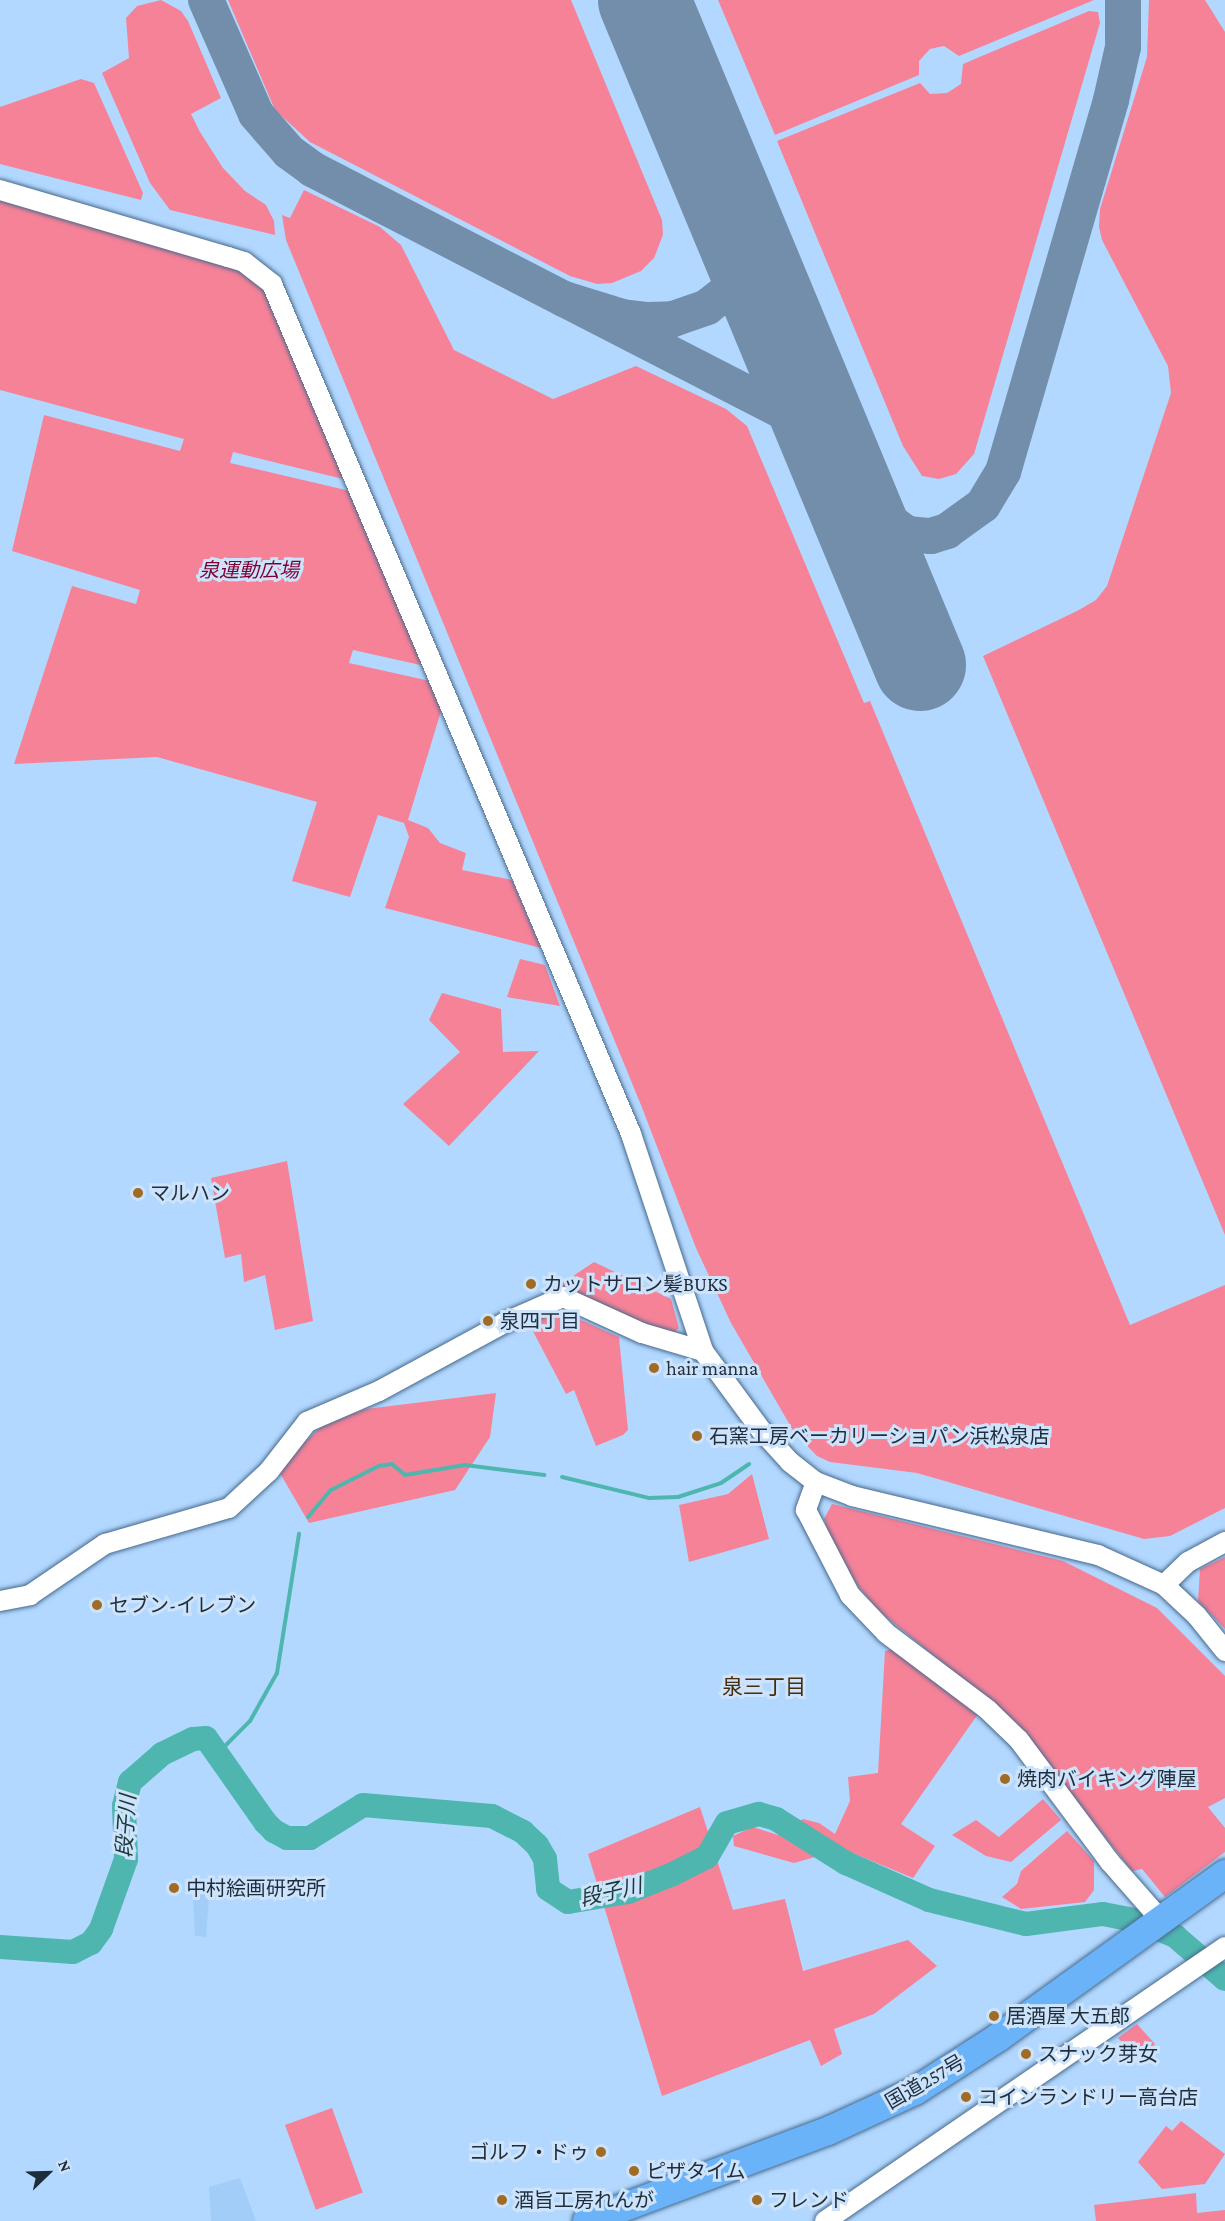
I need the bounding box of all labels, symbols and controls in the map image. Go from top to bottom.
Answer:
park label: 泉運動広場 [199,558,299,582]
place label: マルハン [150,1181,230,1205]
marker: マルハン [131,1186,145,1200]
place label: カットサロン髪BUKS [543,1272,728,1296]
marker: カットサロン髪BUKS [524,1277,538,1291]
place label: 泉四丁目 [500,1309,580,1333]
marker: 泉四丁目 [481,1314,495,1328]
place label: hair manna [666,1356,758,1380]
marker: hair manna [647,1361,661,1375]
place label: 石窯工房ベーカリーショパン浜松泉店 [709,1424,1049,1448]
marker: 石窯工房ベーカリーショパン浜松泉店 [690,1429,704,1443]
place label: セブン-イレブン [109,1593,256,1617]
marker: セブン-イレブン [90,1598,104,1612]
district label: 泉三丁目 [722,1674,806,1700]
place label: 焼肉バイキング陣屋 [1017,1767,1197,1791]
marker: 焼肉バイキング陣屋 [998,1772,1012,1786]
water label: 段子川 [111,1794,141,1858]
water label: 段子川 [577,1873,645,1911]
place label: 中村絵画研究所 [186,1876,326,1900]
marker: 中村絵画研究所 [167,1881,181,1895]
place label: 居酒屋 大五郎 [1006,2004,1130,2028]
marker: 居酒屋 大五郎 [987,2009,1001,2023]
place label: スナック芽女 [1038,2042,1158,2066]
marker: スナック芽女 [1019,2047,1033,2061]
street label: 国道257号 [881,2050,969,2114]
place label: コインランドリー高台店 [978,2085,1198,2109]
marker: コインランドリー高台店 [959,2090,973,2104]
place label: ゴルフ・ドゥ [469,2140,589,2164]
north arrow [18,2143,78,2203]
marker: ゴルフ・ドゥ [594,2145,608,2159]
text: N [55,2157,75,2174]
place label: ピザタイム [646,2159,746,2183]
marker: ピザタイム [627,2164,641,2178]
place label: 酒旨工房れんが [514,2188,654,2212]
place label: フレンド [769,2188,849,2212]
marker: 酒旨工房れんが [495,2193,509,2207]
marker: フレンド [750,2193,764,2207]

